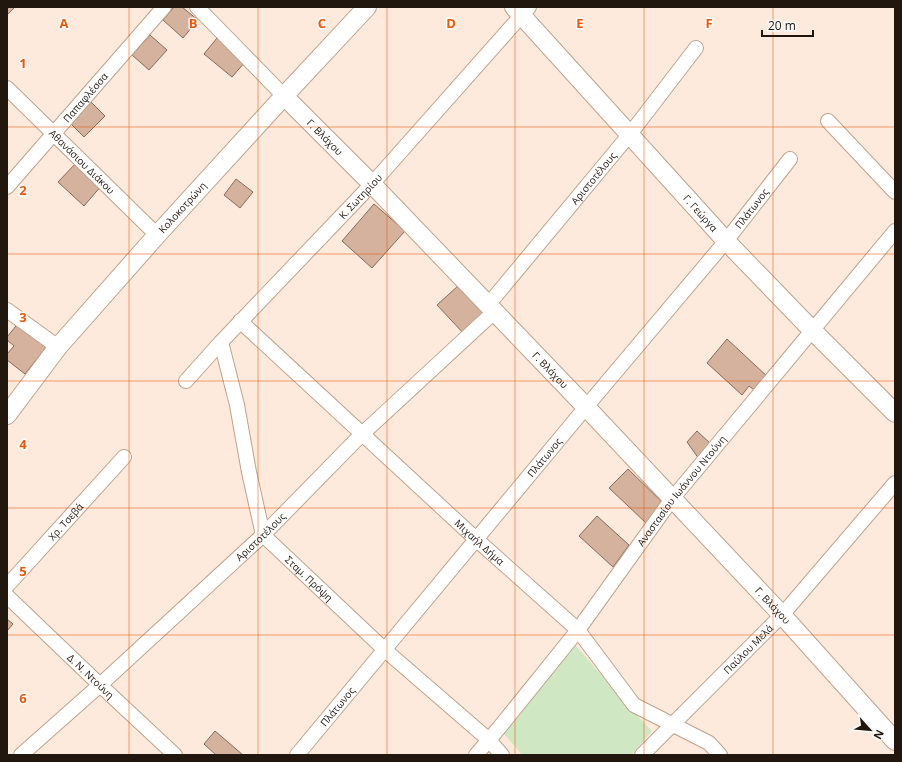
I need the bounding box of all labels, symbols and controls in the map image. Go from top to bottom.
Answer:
scale bar [762,12,813,38]
text: A [60,14,69,32]
text: B [189,14,198,32]
text: C [318,14,326,32]
text: D [446,14,456,32]
text: E [576,14,584,32]
text: F [705,14,713,32]
text: 20 m [768,17,796,34]
text: 1 [19,54,27,72]
street label: Παπαφλέσσα [60,69,111,125]
street label: Γ. Βλάχου [304,116,346,158]
street label: Αθανάσιου Διάκου [46,126,118,197]
street label: Αριστοτέλους [567,149,619,207]
street label: Κ. Σωτηρίου [335,171,385,222]
street label: Κολοκοτρώνη [155,179,209,236]
text: 2 [19,181,27,199]
street label: Πλάτωνος [731,185,772,231]
street label: Γ. Γεώργα [680,191,721,235]
text: 3 [19,308,27,326]
street label: Γ. Βλάχου [529,348,571,391]
street label: Αναστασίου Ιωάννου Ντούνη [634,432,729,549]
street label: Πλάτωνος [524,434,565,480]
text: 4 [19,435,27,453]
street label: Χρ. Τσεβά [45,500,86,543]
street label: Αριστοτέλους [232,509,289,564]
street label: Μιχαήλ Δήμα [452,516,507,568]
street label: Σταμ. Πρόψη [282,552,336,604]
text: 5 [19,562,27,580]
street label: Γ. Βλάχου [752,584,794,627]
street label: Παύλου Μελά [720,621,776,677]
street label: Δ. Ν. Ντούνη [64,650,117,702]
street label: Πλάτωνος [317,684,358,729]
text: 6 [19,689,27,707]
north arrow [850,710,890,750]
text: N [871,727,888,742]

